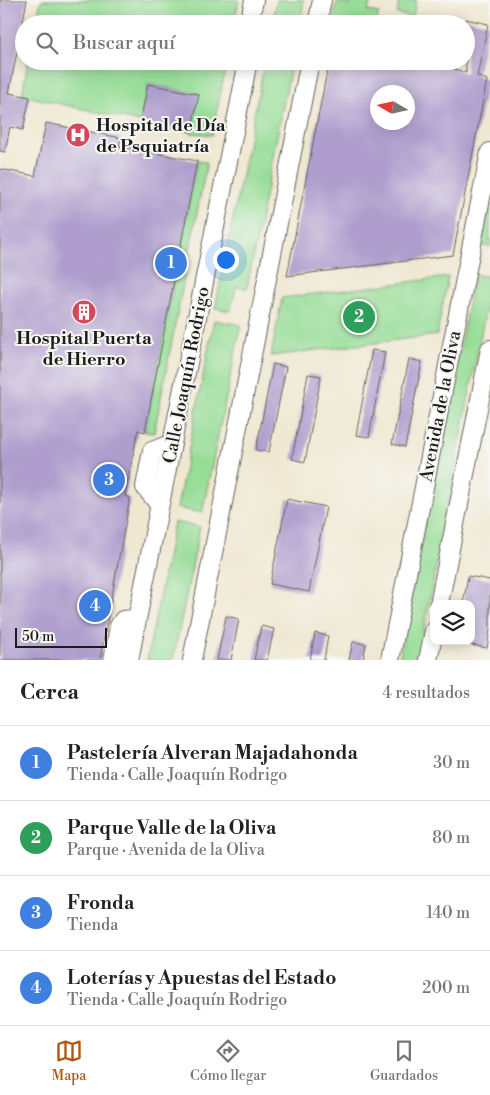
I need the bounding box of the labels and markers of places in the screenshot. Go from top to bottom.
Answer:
place label: Hospital de Día de Psquiatría [96,114,226,158]
hospital icon: Hospital de Día de Psquiatría [65,122,91,148]
pin: 1 [155,244,187,282]
pin: 2 [343,298,375,336]
building icon: Hospital Puerta de Hierro [71,299,97,325]
place label: Hospital Puerta de Hierro [16,327,152,371]
pin: 3 [93,461,125,499]
pin: 4 [79,587,111,625]

